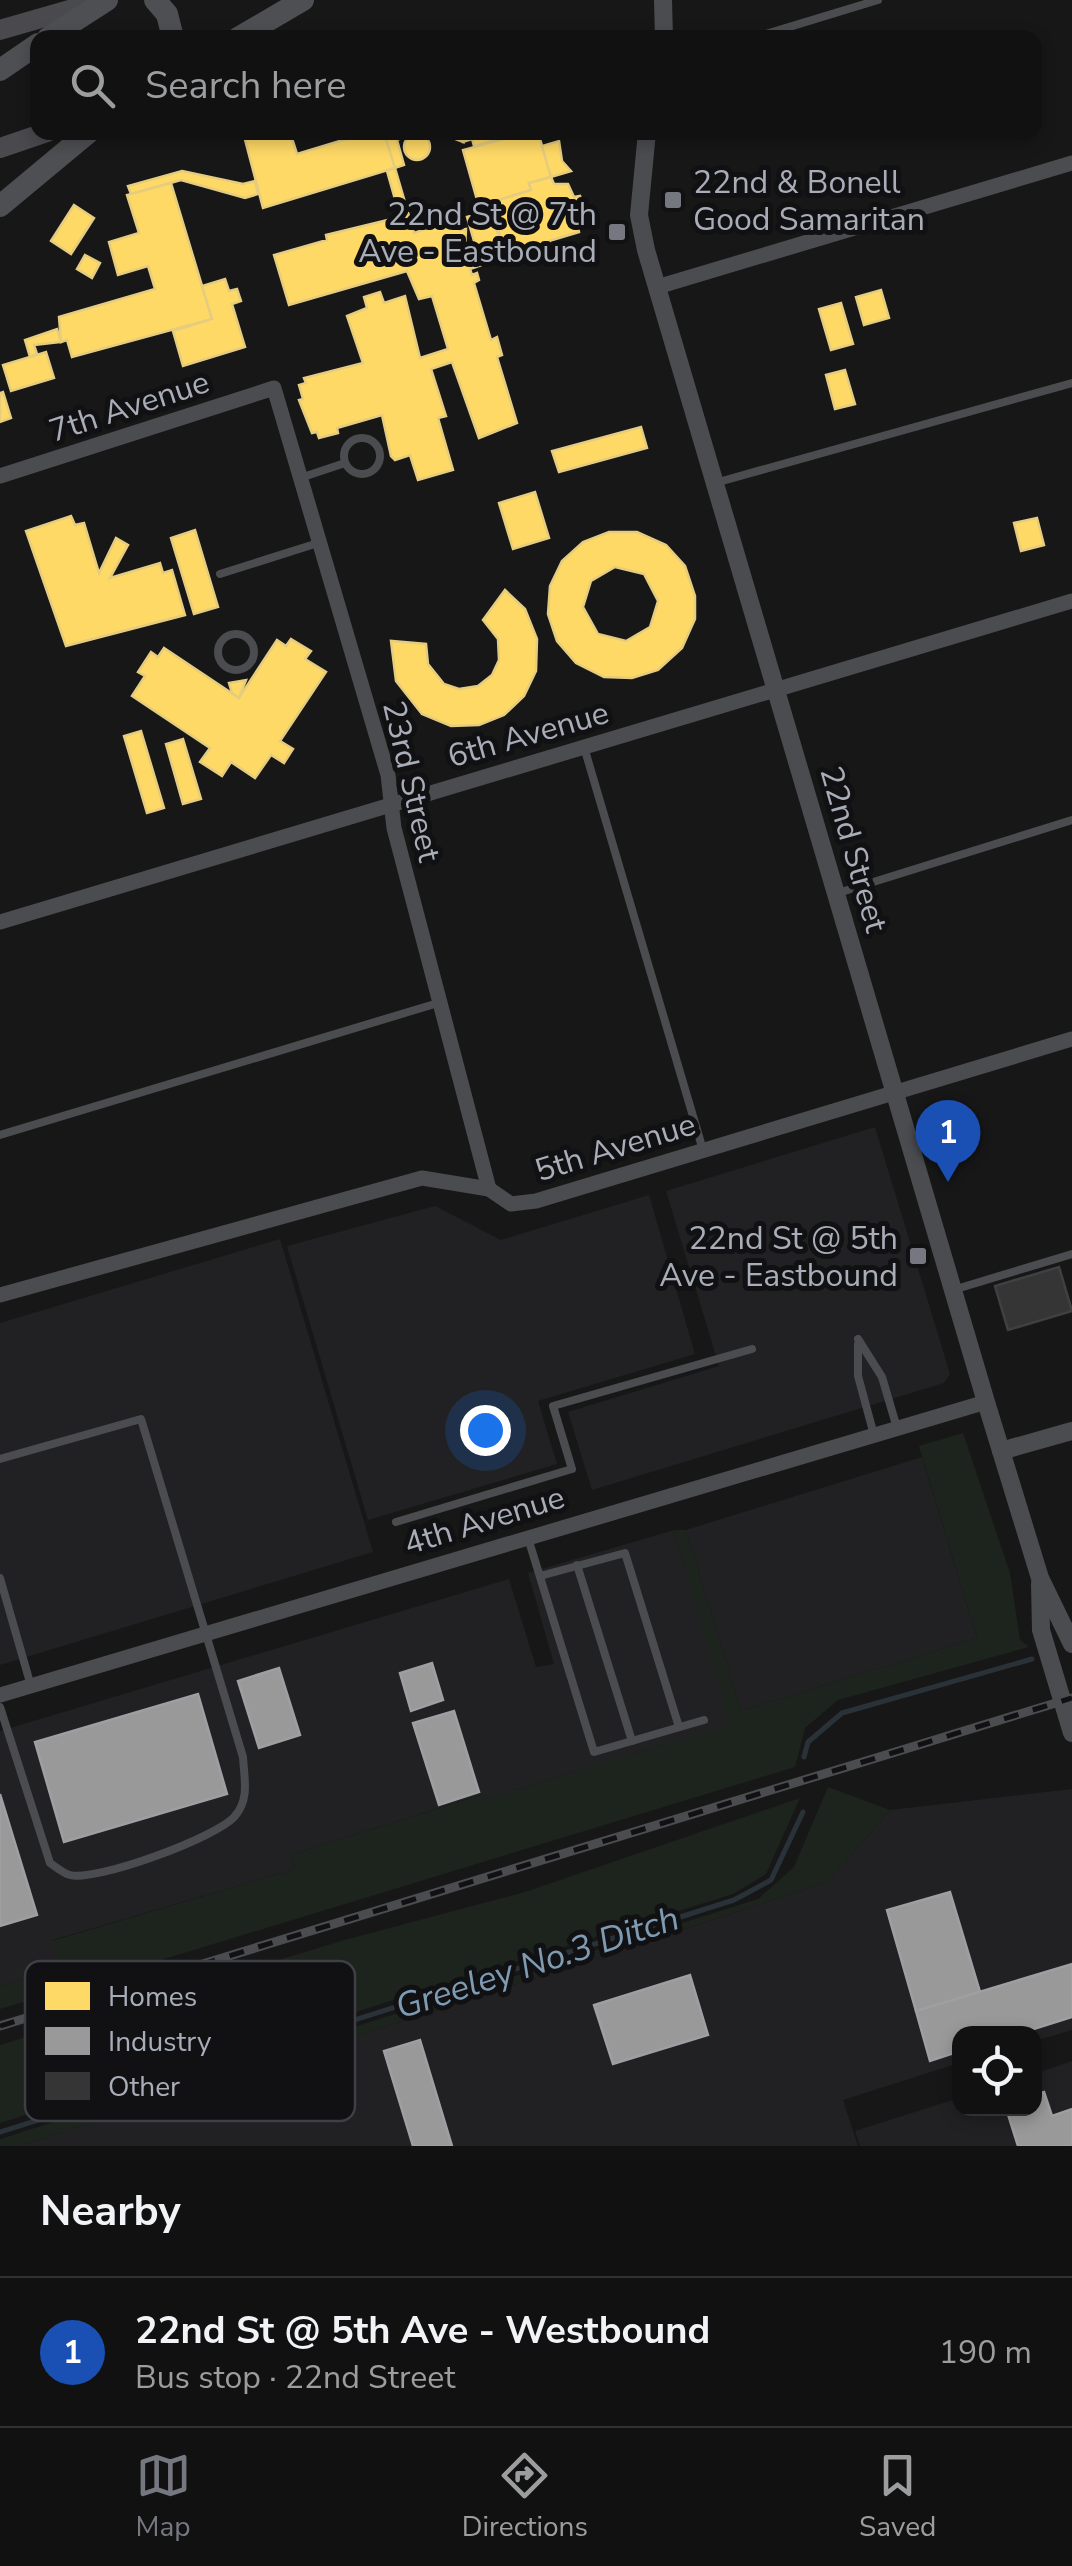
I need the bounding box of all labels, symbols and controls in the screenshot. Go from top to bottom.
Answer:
search box [30,30,1042,140]
icon: search [65,58,120,113]
text: Search here [145,60,346,111]
place label: 22nd & Bonell Good Samaritan [693,161,925,241]
marker: 22nd & Bonell Good Samaritan [662,189,684,211]
place label: 22nd St @ 7th Ave - Eastbound [358,193,597,273]
marker: 22nd St @ 7th Ave - Eastbound [606,221,628,243]
street label: 7th Avenue [44,360,215,453]
street label: 6th Avenue [443,691,614,778]
street label: 23rd Street [372,696,451,867]
street label: 22nd Street [809,761,898,938]
pin: 1 [916,1100,980,1182]
street label: 5th Avenue [530,1103,701,1192]
place label: 22nd St @ 5th Ave - Eastbound [659,1217,898,1297]
marker: 22nd St @ 5th Ave - Eastbound [907,1245,929,1267]
your location [460,1405,511,1456]
street label: 4th Avenue [399,1476,570,1565]
water label: Greeley No.3 Ditch [389,1894,685,2030]
legend [25,1961,355,2121]
text: Homes [108,1978,197,2016]
text: Industry [108,2023,212,2061]
map controls [952,2026,1042,2116]
button: locate [952,2026,1042,2116]
text: Other [108,2068,180,2106]
text: Nearby [40,2183,181,2240]
text: 22nd St @ 5th Ave - Westbound [135,2305,710,2356]
text: 1 [63,2331,82,2374]
text: 190 m [939,2331,1032,2374]
text: Bus stop · 22nd Street [135,2356,455,2399]
tab: Map [136,2448,191,2546]
tab: Directions [462,2448,588,2546]
tab: Saved [859,2448,936,2546]

